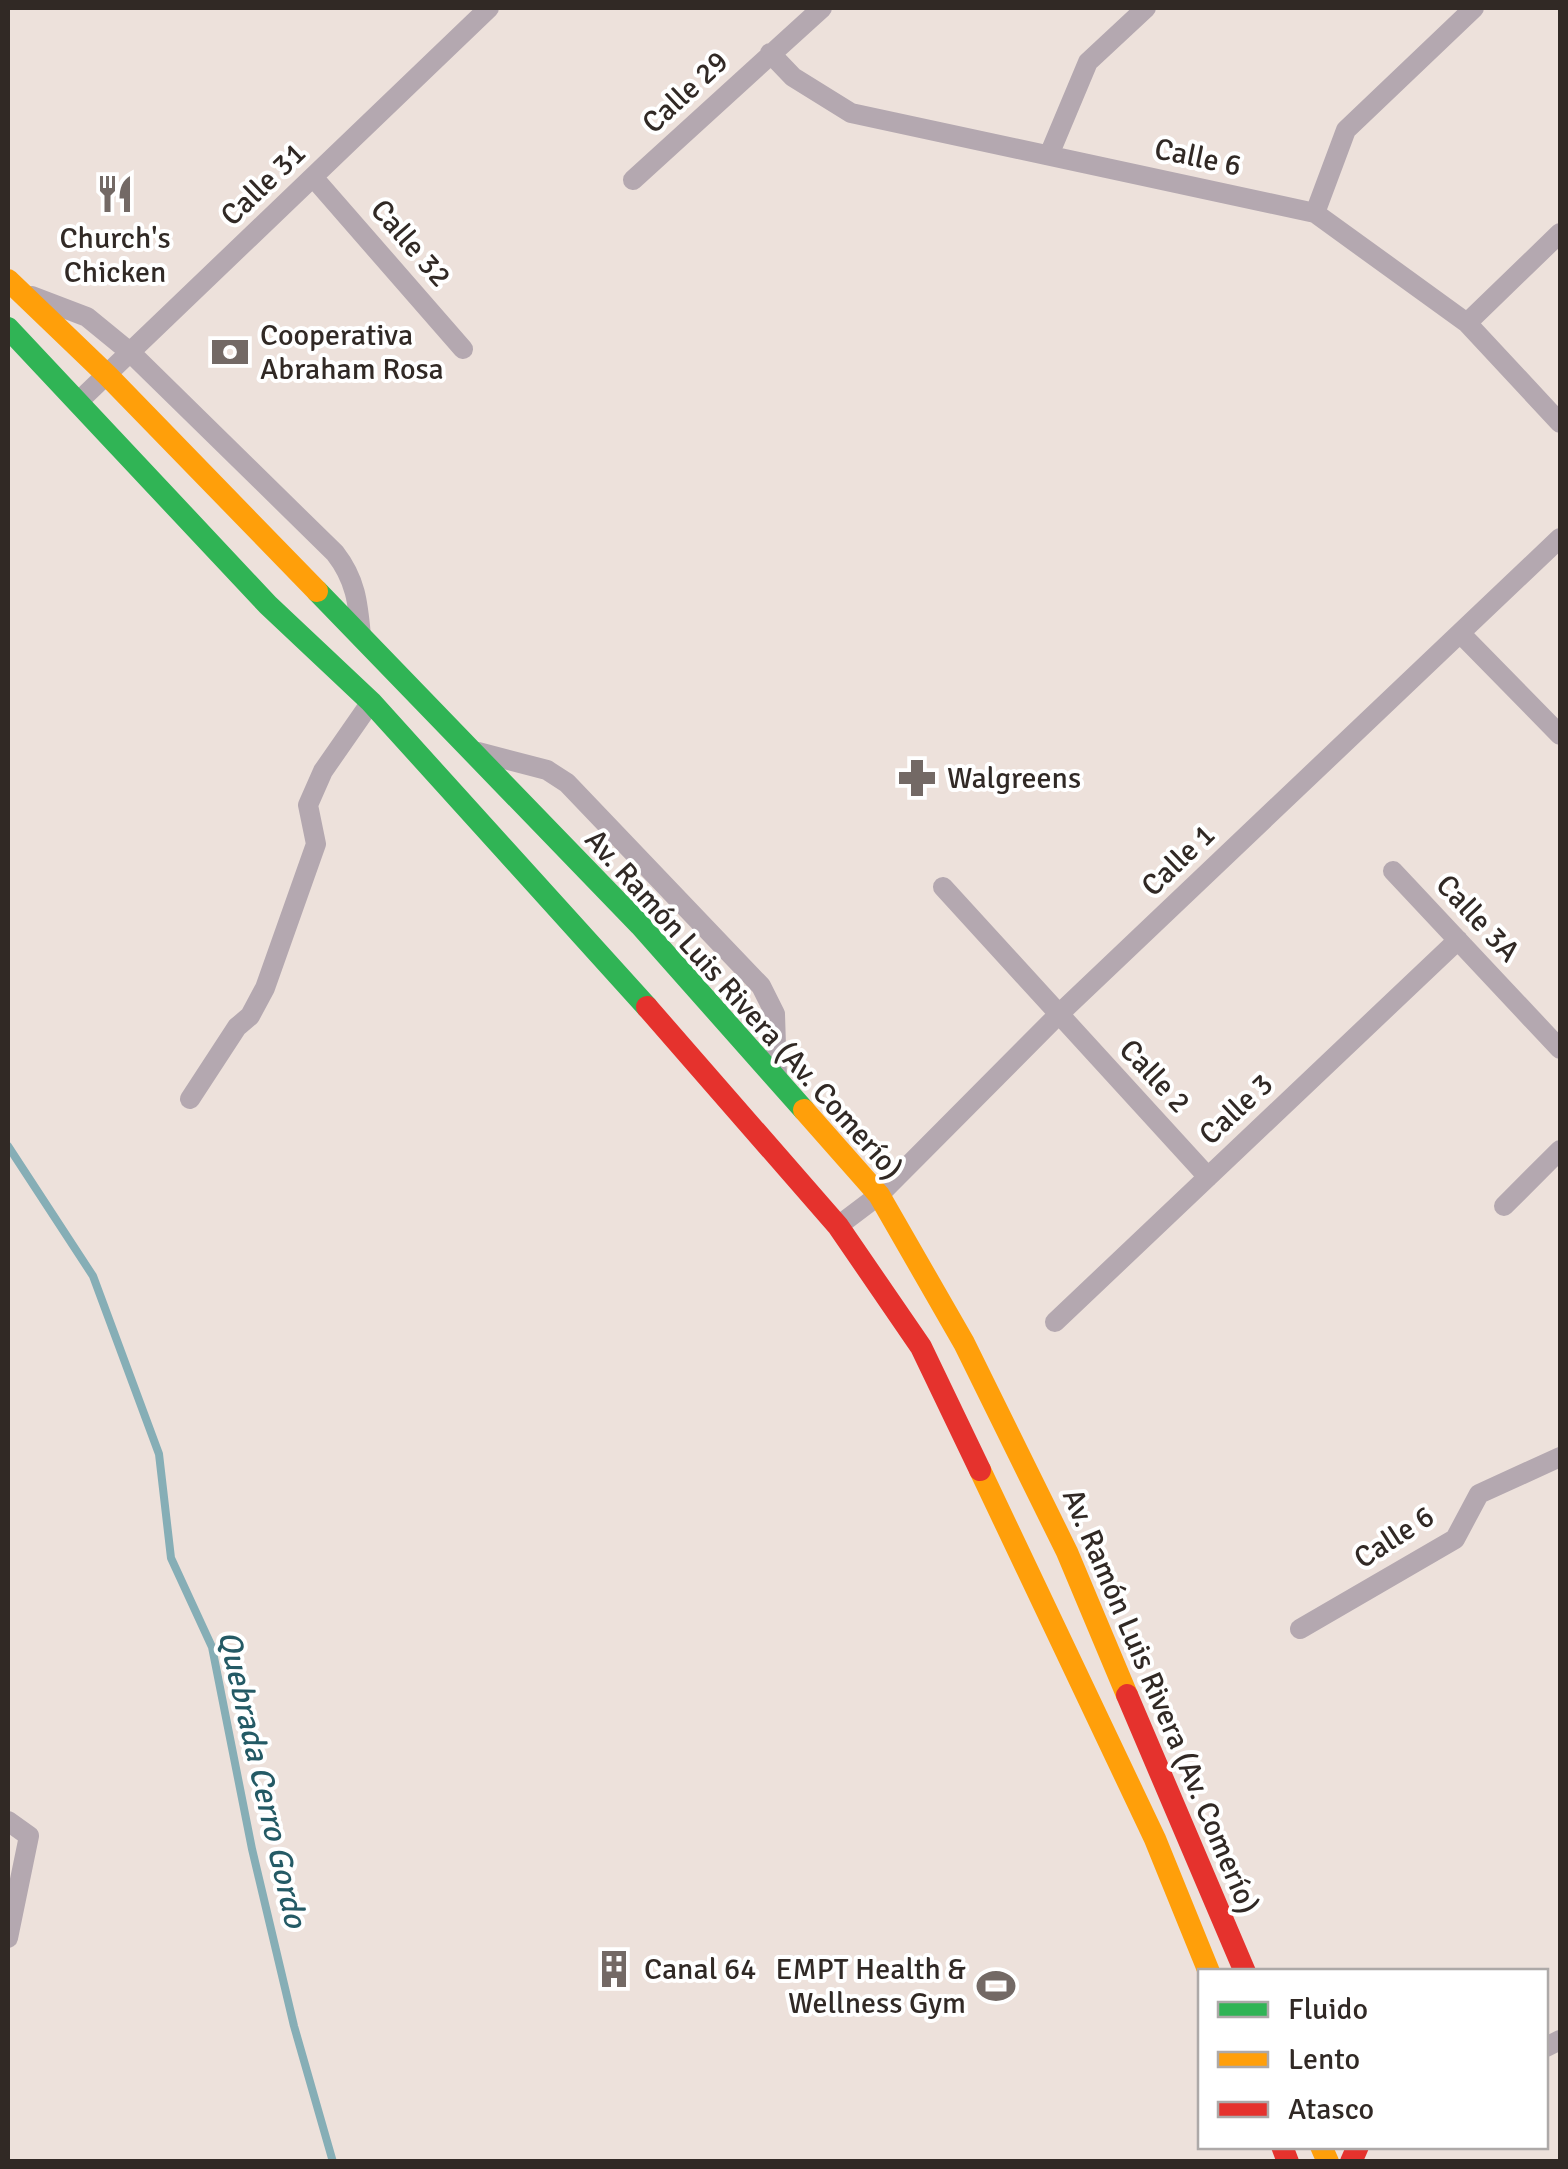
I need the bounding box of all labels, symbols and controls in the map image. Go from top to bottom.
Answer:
street label: Calle 29 [635,43,736,141]
street label: Calle 6 [1151,130,1245,185]
street label: Calle 31 [213,135,314,234]
restaurant icon: Church's Chicken [94,173,136,215]
street label: Calle 32 [362,192,459,295]
place label: Church's Chicken [59,220,171,291]
place label: Cooperativa Abraham Rosa [260,317,444,388]
bank icon: Cooperativa Abraham Rosa [209,331,251,373]
pharmacy icon: Walgreens [896,757,938,799]
place label: Walgreens [947,760,1081,797]
street label: Calle 1 [1134,817,1223,904]
street label: Av. Ramón Luis Rivera (Av. Comerío) [577,822,911,1187]
street label: Calle 3A [1428,867,1527,970]
street label: Calle 2 [1111,1032,1198,1121]
street label: Calle 3 [1192,1066,1281,1153]
street label: Av. Ramón Luis Rivera (Av. Comerío) [1054,1483,1267,1919]
street label: Calle 6 [1347,1498,1441,1577]
water label: Quebrada Cerro Gordo [209,1627,316,1932]
building icon: Canal 64 [593,1948,635,1990]
place label: Canal 64 [644,1951,757,1988]
place label: EMPT Health & Wellness Gym [776,1951,966,2022]
sports icon: EMPT Health & Wellness Gym [975,1965,1017,2007]
legend [1198,1969,1548,2149]
text: Fluido [1288,1991,1368,2028]
text: Lento [1288,2041,1360,2078]
text: Atasco [1288,2091,1374,2128]

